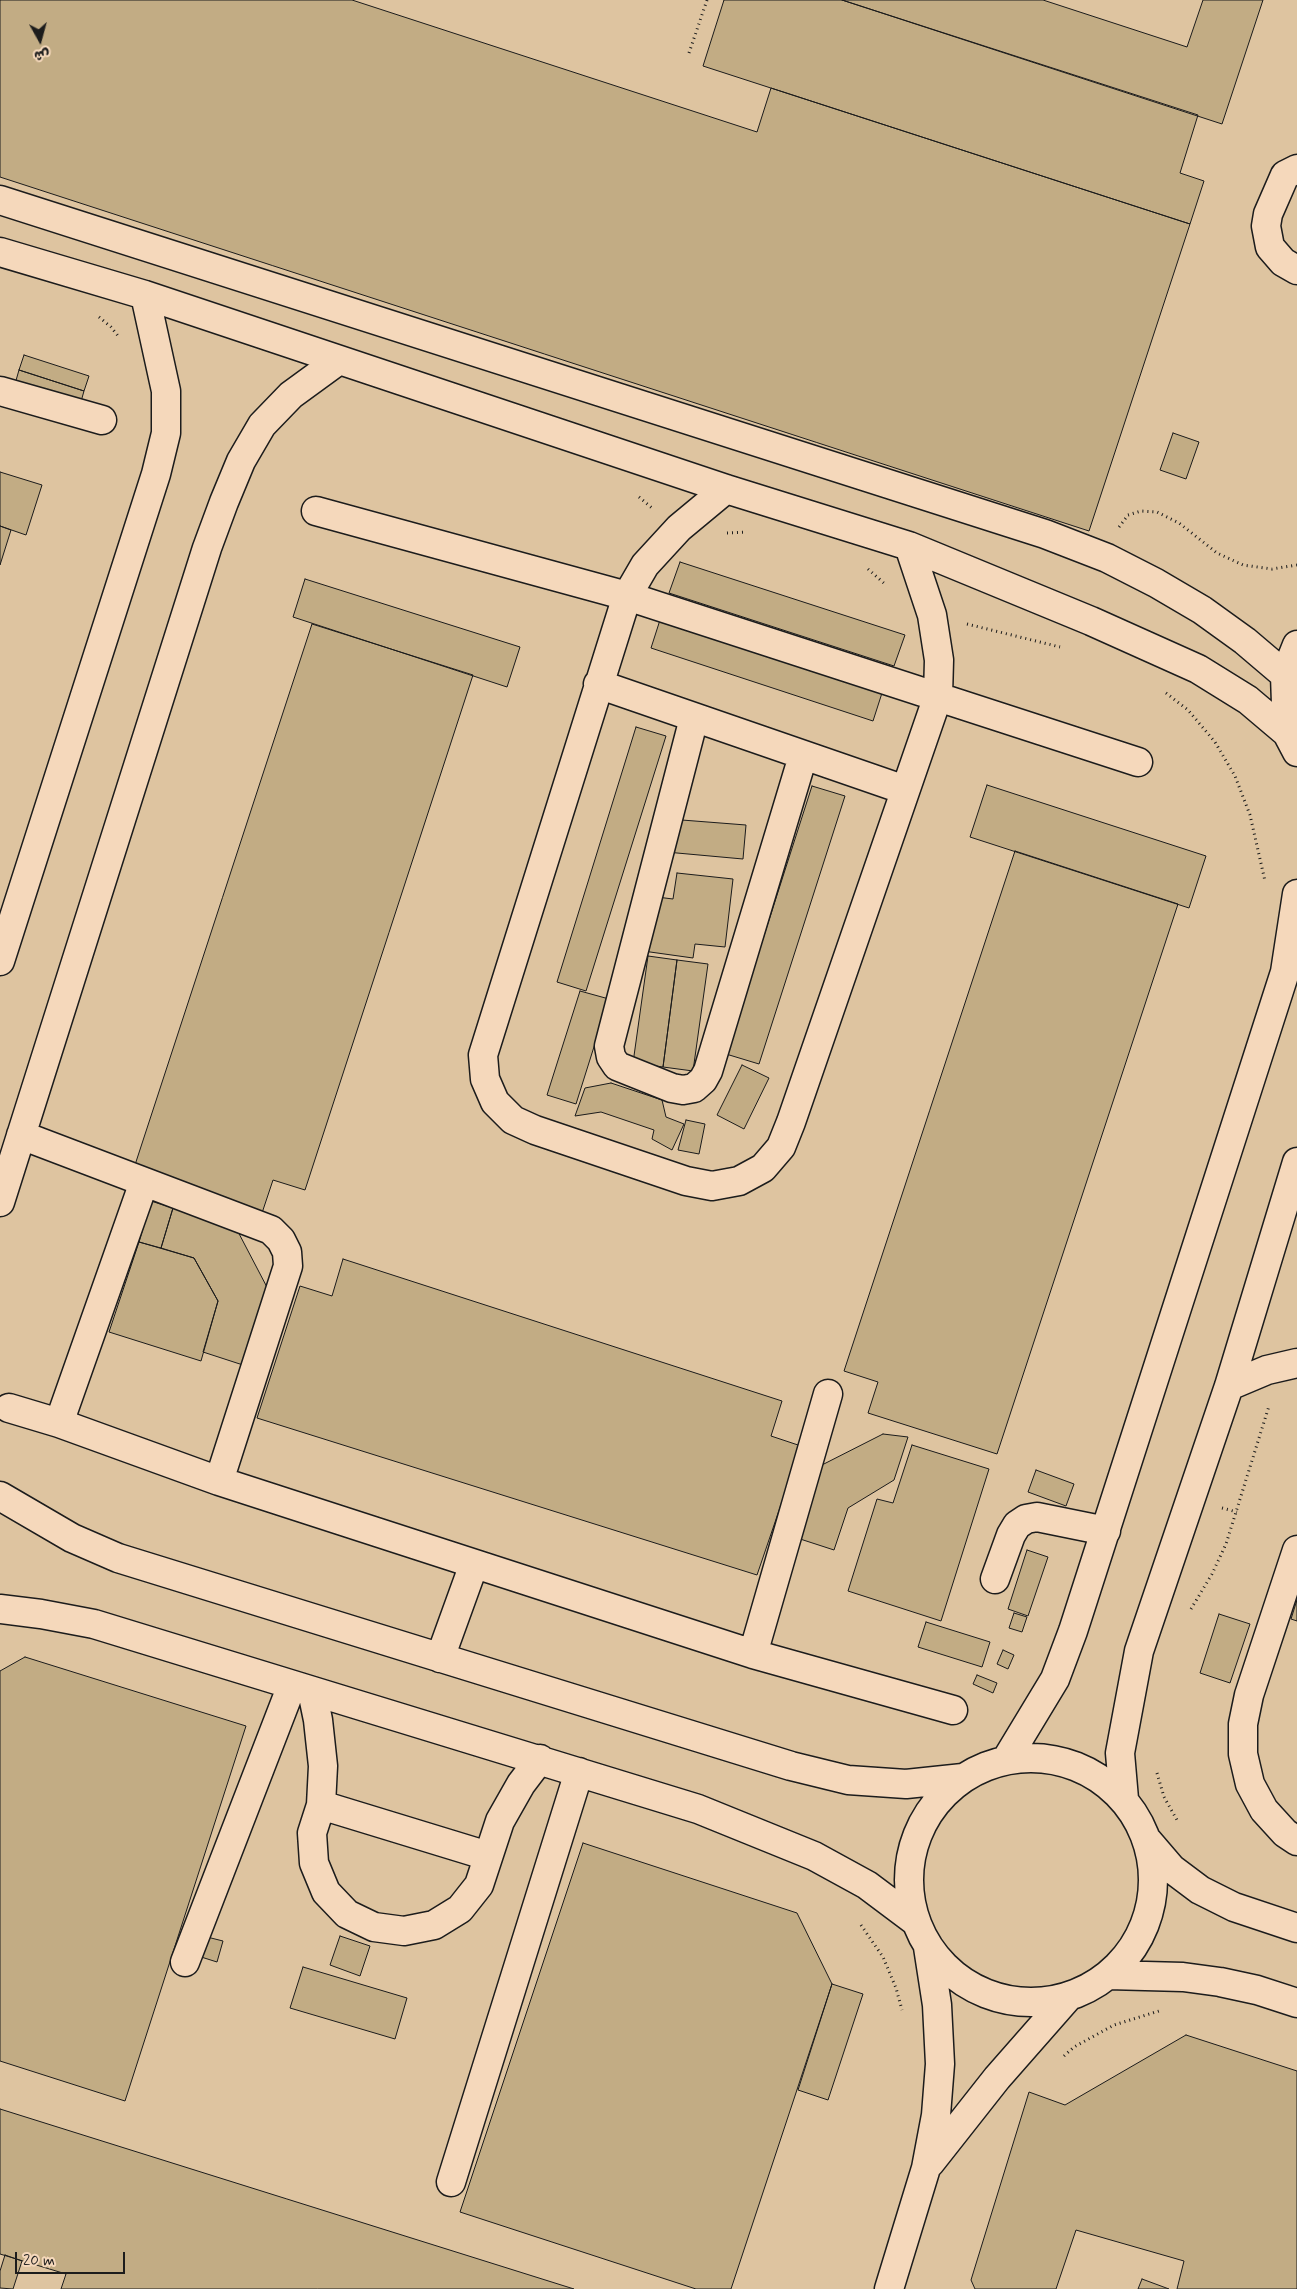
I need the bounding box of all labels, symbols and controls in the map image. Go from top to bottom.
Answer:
north arrow [15,15,65,65]
text: ش [33,45,51,65]
scale bar [18,2242,128,2274]
text: 20 m [23,2251,55,2271]

